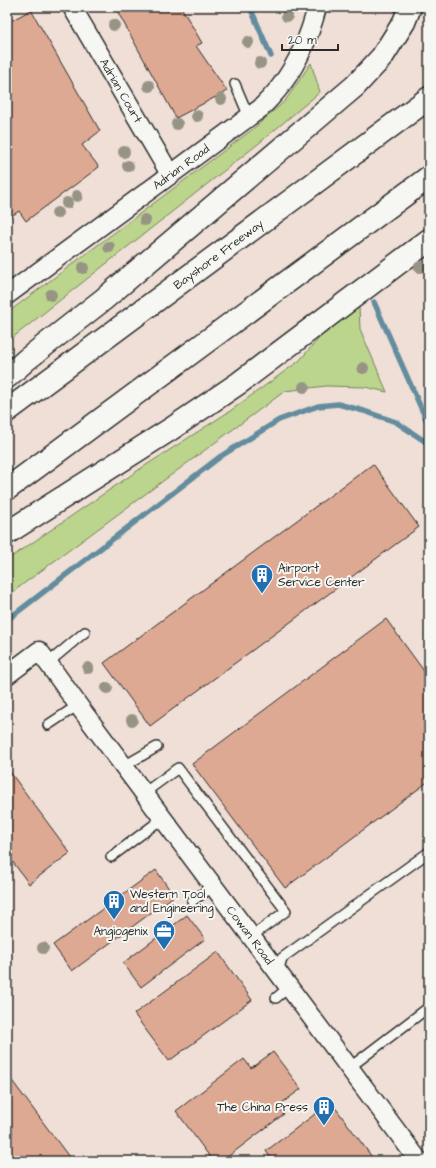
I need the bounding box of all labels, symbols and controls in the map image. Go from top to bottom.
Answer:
scale bar [282,26,338,52]
text: 20 m [288,32,317,49]
street label: Adrian Court [95,56,146,126]
street label: Adrian Road [149,141,213,194]
street label: Bayshore Freeway [170,215,268,294]
place label: Airport Service Center [278,560,365,591]
building icon: Airport Service Center [249,562,275,595]
place label: Western Tool and Engineering [130,886,214,918]
building icon: Western Tool and Engineering [101,888,127,921]
street label: Cowan Road [222,903,277,968]
office icon: Angiogenix [151,918,177,951]
place label: Angiogenix [93,923,148,941]
building icon: The China Press [311,1094,337,1127]
place label: The China Press [217,1099,308,1116]

